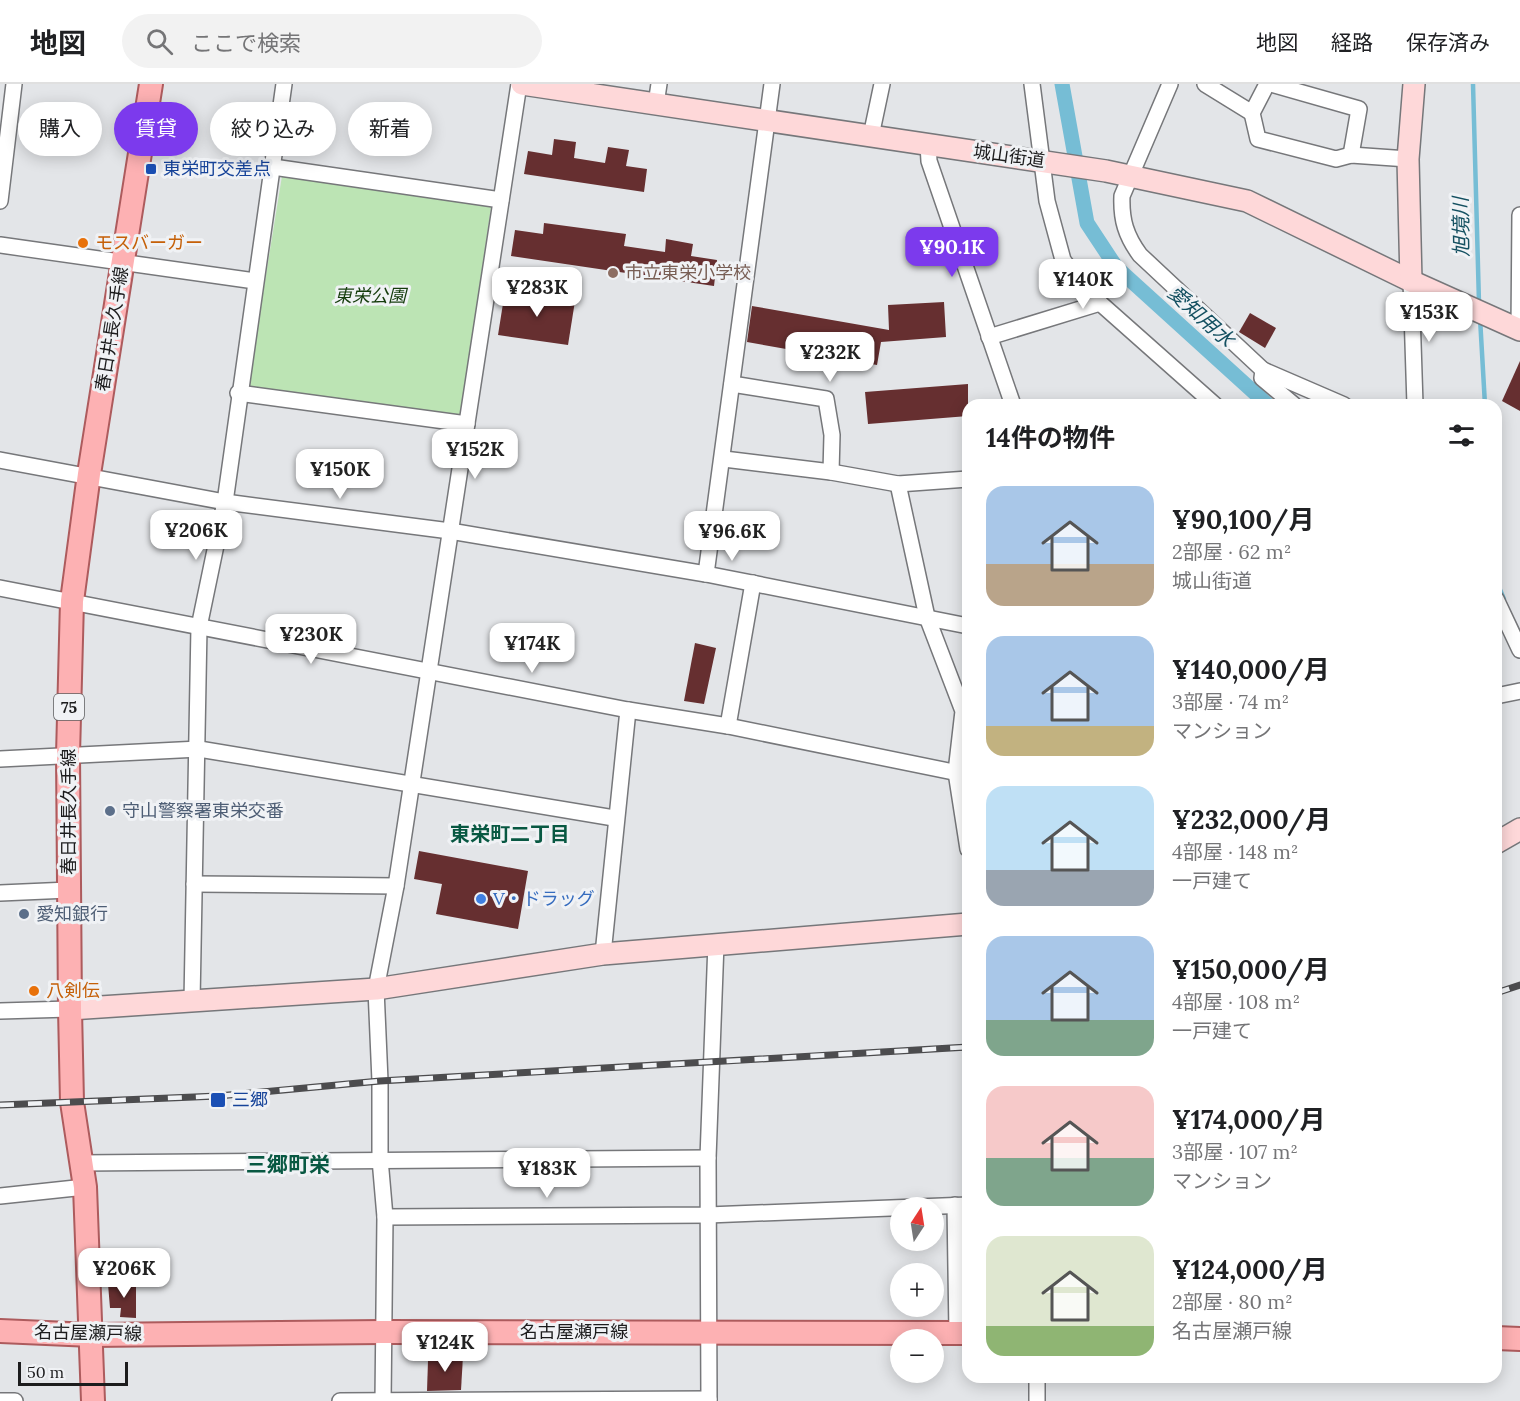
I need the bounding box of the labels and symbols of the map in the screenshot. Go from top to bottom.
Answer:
street label: 城山街道 [972,139,1046,172]
place label: 東栄町交差点 [163,157,271,180]
marker: 東栄町交差点 [144,162,158,176]
water label: 旭境川 [1447,195,1474,257]
pin: ¥90.1K [903,227,1001,278]
place label: モスバーガー [95,231,203,254]
marker: モスバーガー [76,236,90,250]
pin: ¥140K [1041,259,1125,310]
place label: 市立東栄小学校 [625,261,751,284]
street label: 春日井長久手線 [90,265,133,393]
marker: 市立東栄小学校 [606,266,620,280]
pin: ¥283K [495,267,579,318]
water label: 愛知用水 [1163,280,1241,353]
park label: 東栄公園 [334,284,409,307]
pin: ¥153K [1387,292,1471,343]
pin: ¥232K [788,332,872,383]
pin: ¥152K [433,429,517,480]
pin: ¥150K [298,449,382,500]
pin: ¥206K [154,510,238,561]
pin: ¥96.6K [683,511,781,562]
pin: ¥230K [269,614,353,665]
pin: ¥174K [490,623,574,674]
road number: 75 [54,694,84,720]
street label: 春日井長久手線 [57,749,80,875]
place label: 守山警察署東栄交番 [122,799,284,822]
marker: 守山警察署東栄交番 [103,804,117,818]
district label: 東栄町二丁目 [450,821,570,846]
place label: V・ドラッグ [492,887,595,910]
marker: V・ドラッグ [474,892,488,906]
place label: 愛知銀行 [36,902,108,925]
marker: 愛知銀行 [17,907,31,921]
place label: 八剣伝 [46,979,100,1002]
marker: 八剣伝 [27,984,41,998]
place label: 三郷 [232,1088,268,1111]
marker: 三郷 [209,1091,227,1109]
pin: ¥183K [505,1148,589,1199]
district label: 三郷町栄 [246,1151,330,1178]
north arrow [890,1197,944,1251]
pin: ¥206K [82,1248,166,1299]
street label: 名古屋瀬戸線 [34,1320,142,1345]
street label: 名古屋瀬戸線 [520,1320,628,1343]
pin: ¥124K [403,1322,487,1373]
scale bar [18,1359,128,1386]

